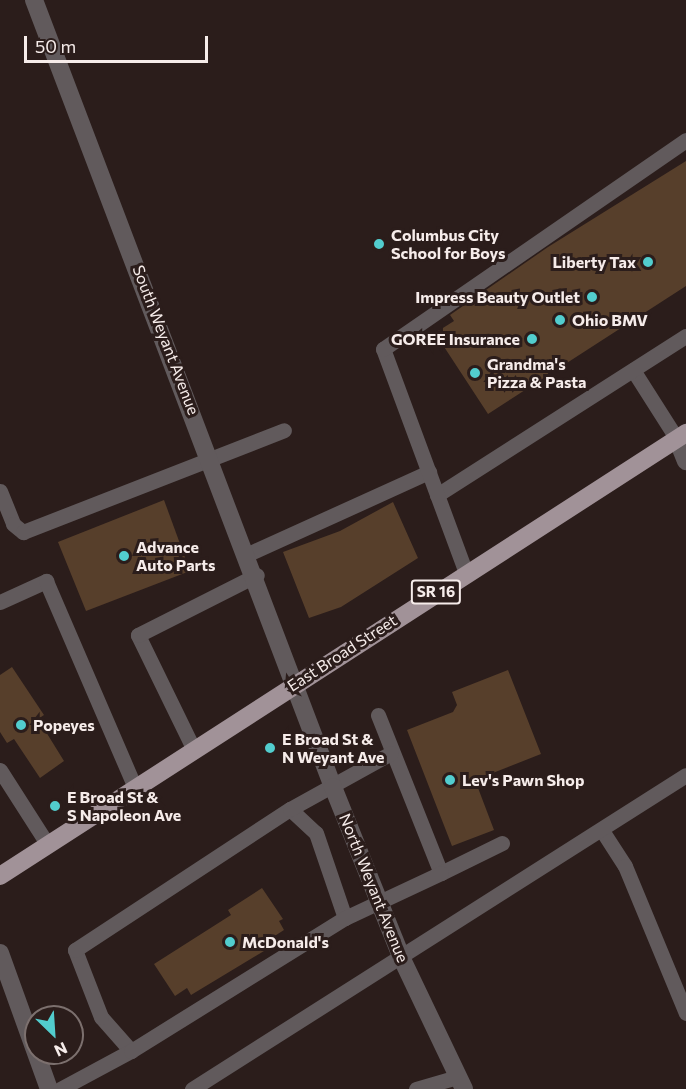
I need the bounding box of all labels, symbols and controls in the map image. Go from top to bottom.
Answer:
scale bar [27,24,212,62]
text: 50 m [35,35,76,57]
place label: Columbus City School for Boys [391,225,505,263]
marker: Columbus City School for Boys [372,237,386,251]
place label: Liberty Tax [552,252,636,272]
marker: Liberty Tax [641,255,655,269]
street label: South Weyant Avenue [129,262,203,418]
place label: Impress Beauty Outlet [415,287,580,307]
marker: Impress Beauty Outlet [585,290,599,304]
place label: Ohio BMV [572,310,648,330]
marker: Ohio BMV [553,313,567,327]
place label: GOREE Insurance [391,329,520,349]
marker: GOREE Insurance [525,332,539,346]
place label: Grandma's Pizza & Pasta [487,354,586,392]
marker: Grandma's Pizza & Pasta [468,366,482,380]
place label: Advance Auto Parts [136,537,215,575]
marker: Advance Auto Parts [117,549,131,563]
road number: SR 16 [410,580,462,604]
street label: East Broad Street [284,610,400,696]
place label: Popeyes [33,715,95,735]
marker: Popeyes [14,718,28,732]
place label: E Broad St & N Weyant Ave [282,729,384,767]
marker: E Broad St & N Weyant Ave [263,741,277,755]
place label: Lev's Pawn Shop [462,770,584,790]
marker: Lev's Pawn Shop [443,773,457,787]
place label: E Broad St & S Napoleon Ave [67,787,181,825]
marker: E Broad St & S Napoleon Ave [48,799,62,813]
street label: North Weyant Avenue [335,811,413,965]
place label: McDonald's [242,932,329,952]
marker: McDonald's [223,935,237,949]
north arrow [24,1005,84,1065]
text: N [52,1039,70,1061]

